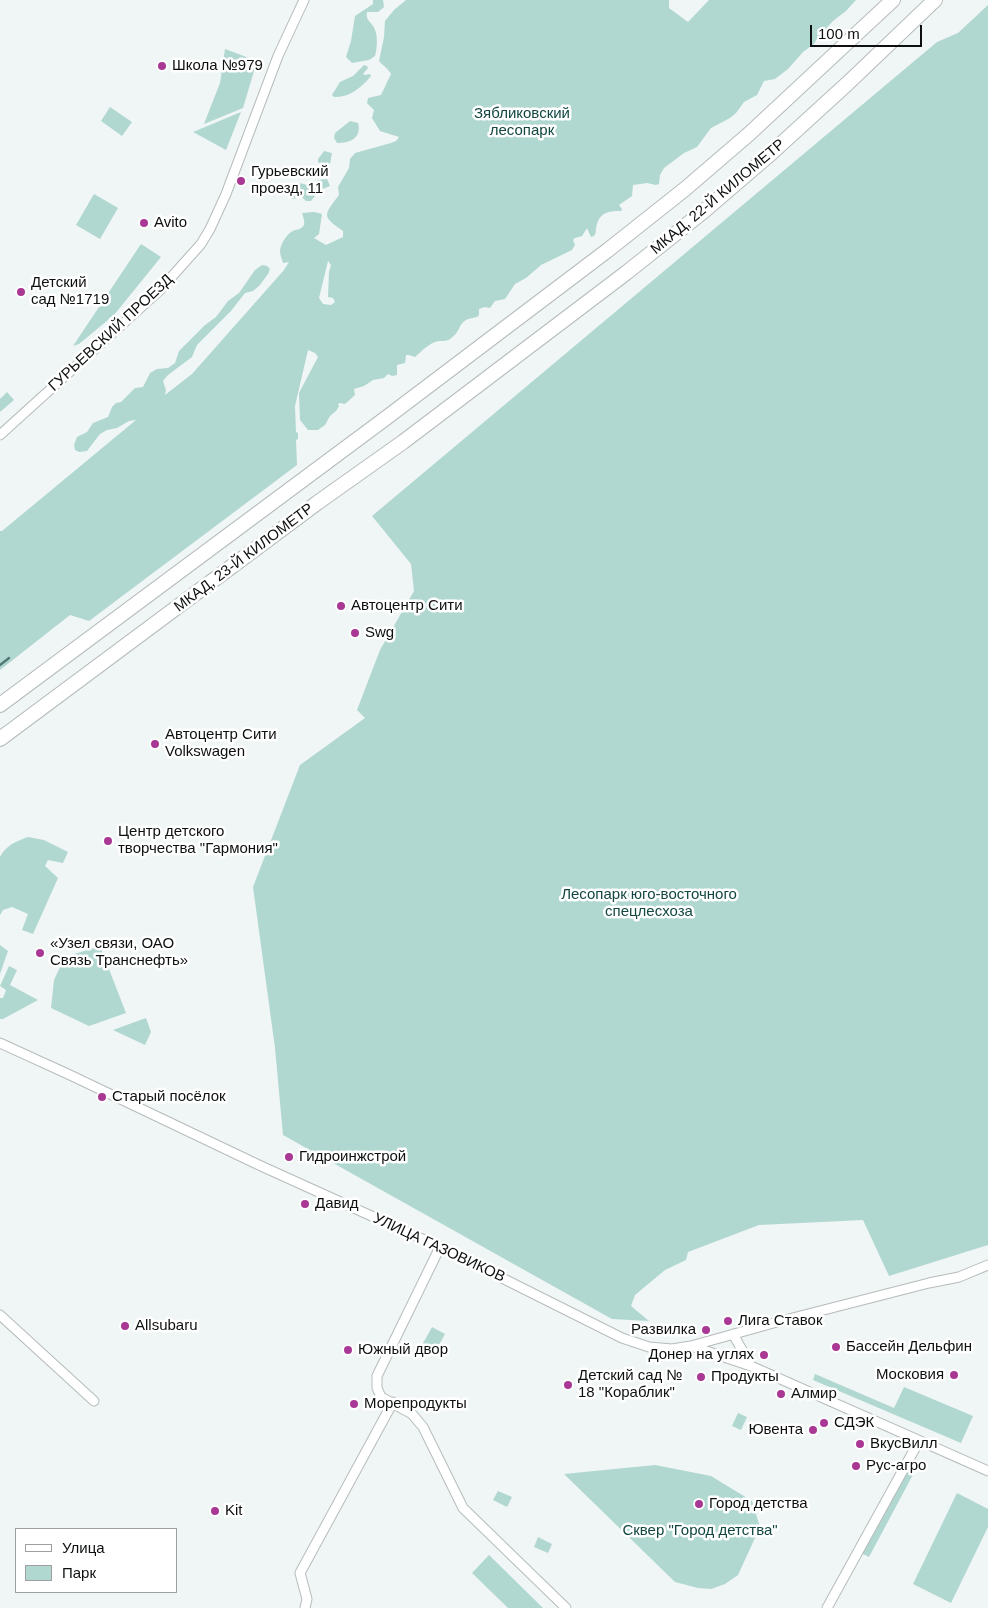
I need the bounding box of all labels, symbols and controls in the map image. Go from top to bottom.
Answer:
scale bar [813,15,926,47]
text: 100 m [818,25,860,42]
place label: Школа №979 [172,57,263,75]
marker: Школа №979 [156,60,168,72]
park label: Зябликовский лесопарк [474,105,570,140]
street label: МКАД, 22-Й КИЛОМЕТР [647,136,789,258]
place label: Гурьевский проезд, 11 [251,163,329,198]
marker: Гурьевский проезд, 11 [235,175,247,187]
place label: Avito [154,214,187,232]
marker: Avito [138,217,150,229]
street label: ГУРЬЕВСКИЙ ПРОЕЗД [45,271,177,395]
place label: Детский сад №1719 [31,274,109,309]
marker: Детский сад №1719 [15,286,27,298]
street label: МКАД, 23-Й КИЛОМЕТР [171,500,317,616]
place label: Автоцентр Сити [351,597,463,615]
marker: Автоцентр Сити [335,600,347,612]
place label: Swg [365,624,394,642]
marker: Swg [349,627,361,639]
place label: Автоцентр Сити Volkswagen [165,726,277,761]
marker: Автоцентр Сити Volkswagen [149,738,161,750]
place label: Центр детского творчества "Гармония" [118,823,278,858]
marker: Центр детского творчества "Гармония" [102,835,114,847]
park label: Лесопарк юго-восточного спецлесхоза [561,886,737,921]
place label: «Узел связи, ОАО Связь Транснефть» [50,935,188,970]
marker: «Узел связи, ОАО Связь Транснефть» [34,947,46,959]
place label: Старый посёлок [112,1088,226,1106]
marker: Старый посёлок [96,1091,108,1103]
place label: Гидроинжстрой [299,1148,406,1166]
marker: Гидроинжстрой [283,1151,295,1163]
place label: Давид [315,1195,359,1213]
marker: Давид [299,1198,311,1210]
street label: УЛИЦА ГАЗОВИКОВ [370,1210,508,1286]
place label: Лига Ставок [738,1312,822,1330]
marker: Лига Ставок [722,1315,734,1327]
place label: Allsubaru [135,1317,198,1335]
marker: Allsubaru [119,1320,131,1332]
place label: Развилка [631,1321,696,1339]
marker: Развилка [700,1324,712,1336]
place label: Бассейн Дельфин [846,1338,972,1356]
place label: Южный двор [358,1341,448,1359]
marker: Бассейн Дельфин [830,1341,842,1353]
marker: Южный двор [342,1344,354,1356]
place label: Донер на углях [648,1346,754,1364]
marker: Донер на углях [758,1349,770,1361]
place label: Московия [876,1366,944,1384]
place label: Детский сад № 18 "Кораблик" [578,1367,683,1402]
place label: Продукты [711,1368,779,1386]
marker: Московия [948,1369,960,1381]
marker: Продукты [695,1371,707,1383]
marker: Детский сад № 18 "Кораблик" [562,1379,574,1391]
place label: Алмир [791,1385,837,1403]
marker: Алмир [775,1388,787,1400]
place label: Морепродукты [364,1395,467,1413]
marker: Морепродукты [348,1398,360,1410]
place label: СДЭК [834,1414,874,1432]
marker: СДЭК [818,1417,830,1429]
place label: Ювента [748,1421,803,1439]
marker: Ювента [807,1424,819,1436]
place label: ВкусВилл [870,1435,937,1453]
marker: ВкусВилл [854,1438,866,1450]
place label: Рус-агро [866,1457,926,1475]
marker: Рус-агро [850,1460,862,1472]
place label: Город детства [709,1495,808,1513]
marker: Город детства [693,1498,705,1510]
place label: Kit [225,1502,243,1520]
marker: Kit [209,1505,221,1517]
park label: Сквер "Город детства" [622,1522,778,1540]
legend [15,1528,178,1593]
text: Улица [62,1539,105,1556]
text: Парк [62,1564,96,1581]

